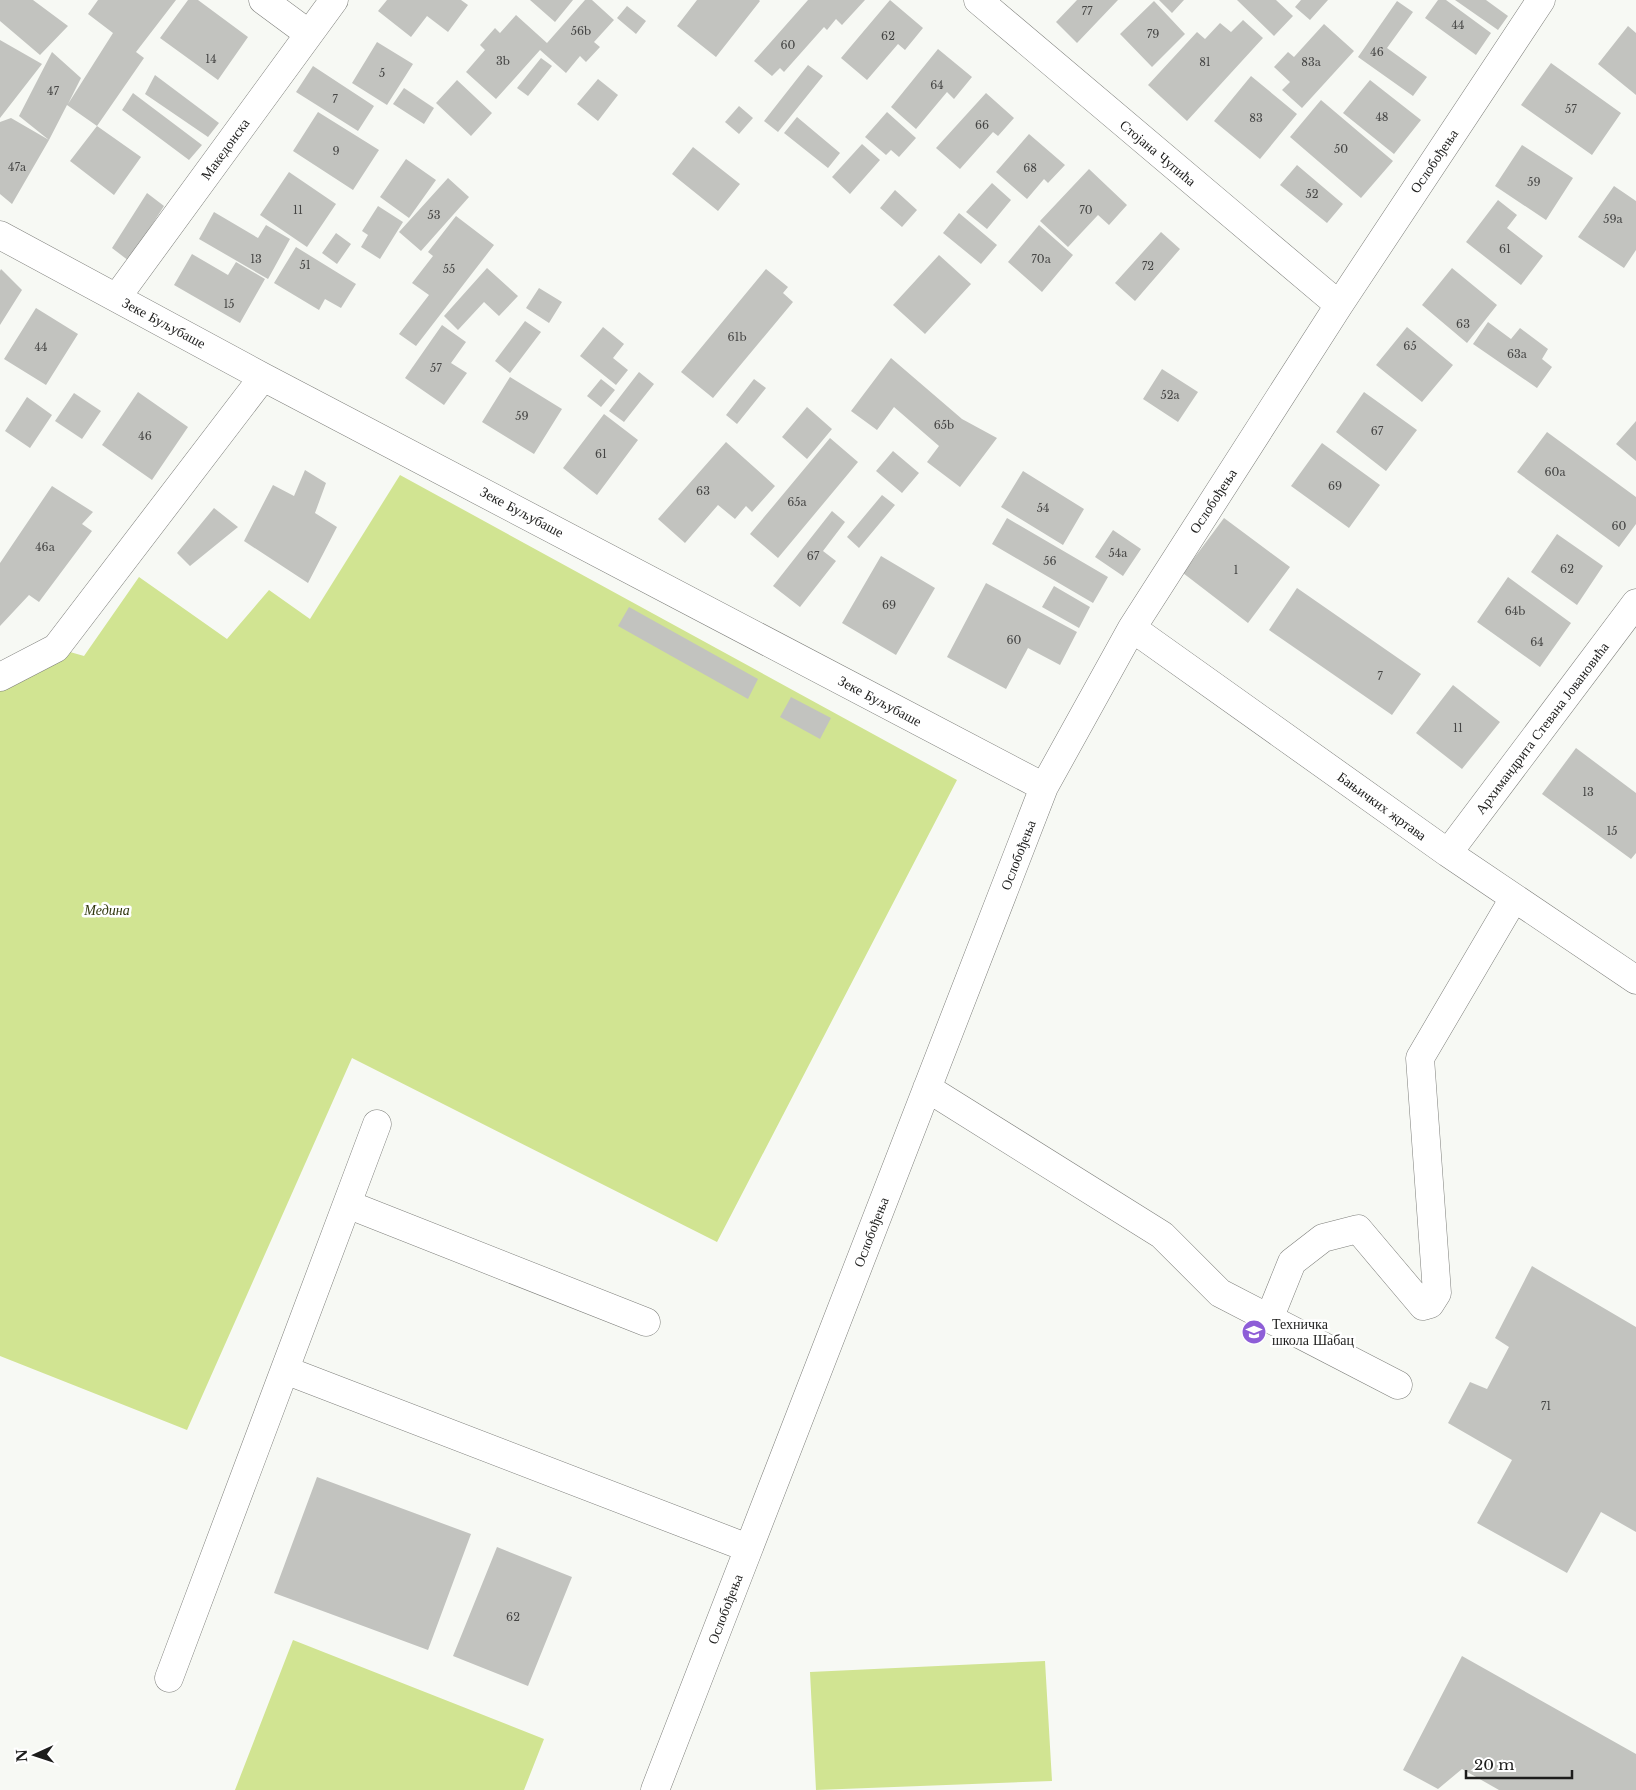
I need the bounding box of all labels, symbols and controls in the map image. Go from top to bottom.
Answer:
house number: 77 [1081,4,1093,18]
house number: 44 [1452,18,1464,32]
house number: 56b [571,24,591,38]
house number: 79 [1147,27,1159,41]
house number: 62 [881,29,895,43]
house number: 60 [781,38,796,52]
house number: 46 [1370,45,1384,59]
house number: 14 [205,52,217,66]
house number: 3b [496,54,510,68]
house number: 81 [1199,55,1211,69]
house number: 83a [1301,55,1322,69]
house number: 5 [379,66,385,80]
house number: 64 [930,78,944,92]
house number: 47 [47,84,59,98]
house number: 7 [332,92,338,106]
house number: 57 [1565,102,1577,116]
house number: 48 [1375,110,1389,124]
house number: 83 [1249,111,1263,125]
street label: Македонска [197,114,254,183]
street label: Стојана Чупића [1116,116,1200,191]
house number: 66 [975,118,989,132]
street label: Ослобођења [1406,125,1463,197]
house number: 50 [1334,142,1348,156]
house number: 9 [332,144,340,158]
house number: 47a [8,160,27,174]
house number: 68 [1023,161,1037,175]
house number: 59 [1527,175,1541,189]
house number: 52 [1305,187,1319,201]
house number: 11 [293,203,303,217]
house number: 70 [1079,203,1093,217]
house number: 53 [427,208,441,222]
house number: 59a [1603,212,1624,226]
house number: 61 [1499,242,1511,256]
house number: 13 [250,252,262,266]
house number: 70a [1031,252,1052,266]
house number: 51 [299,258,311,272]
house number: 72 [1142,259,1154,273]
house number: 55 [443,262,455,276]
street label: Зеке Буљубаше [119,293,209,353]
house number: 15 [223,297,235,311]
house number: 63 [1456,317,1470,331]
house number: 61b [727,330,747,344]
house number: 65 [1403,339,1417,353]
house number: 44 [35,340,47,354]
house number: 63a [1507,347,1528,361]
house number: 57 [430,361,442,375]
house number: 52a [1160,388,1180,402]
house number: 59 [515,409,529,423]
house number: 65b [934,418,954,432]
house number: 67 [1371,424,1384,438]
house number: 46 [138,429,152,443]
house number: 61 [595,447,607,461]
street label: Ослобођења [1185,465,1241,537]
house number: 60a [1544,465,1566,479]
house number: 69 [1328,479,1342,493]
street label: Зеке Буљубаше [477,482,567,542]
house number: 63 [696,484,710,498]
house number: 65a [787,495,808,509]
house number: 54 [1037,501,1049,515]
house number: 60 [1612,519,1627,533]
house number: 46a [35,540,56,554]
house number: 54a [1109,546,1128,560]
house number: 67 [807,549,820,563]
house number: 56 [1043,554,1057,568]
house number: 62 [1560,562,1574,576]
house number: 1 [1234,563,1239,577]
house number: 69 [882,598,896,612]
house number: 64b [1505,604,1525,618]
house number: 60 [1007,633,1022,647]
house number: 64 [1530,635,1544,649]
street label: Архимандрита Стевана Јовановића [1471,638,1613,818]
house number: 7 [1377,669,1383,683]
street label: Зеке Буљубаше [835,671,925,731]
house number: 11 [1453,721,1463,735]
street label: Бањичких жртава [1334,768,1431,845]
house number: 13 [1582,785,1594,799]
street label: Ослобођења [996,817,1040,893]
house number: 15 [1606,824,1618,838]
park label: Медина [83,901,130,919]
street label: Ослобођења [849,1194,893,1270]
place label: Техничка школа Шабац [1272,1315,1355,1349]
school or university icon: Техничка школа Шабац [1241,1319,1267,1345]
house number: 71 [1541,1399,1551,1413]
street label: Ослобођења [703,1571,747,1647]
house number: 62 [506,1610,520,1624]
north arrow [10,1730,60,1780]
scale bar [1466,1748,1572,1780]
text: N [13,1749,31,1763]
text: 20 m [1474,1755,1514,1774]

